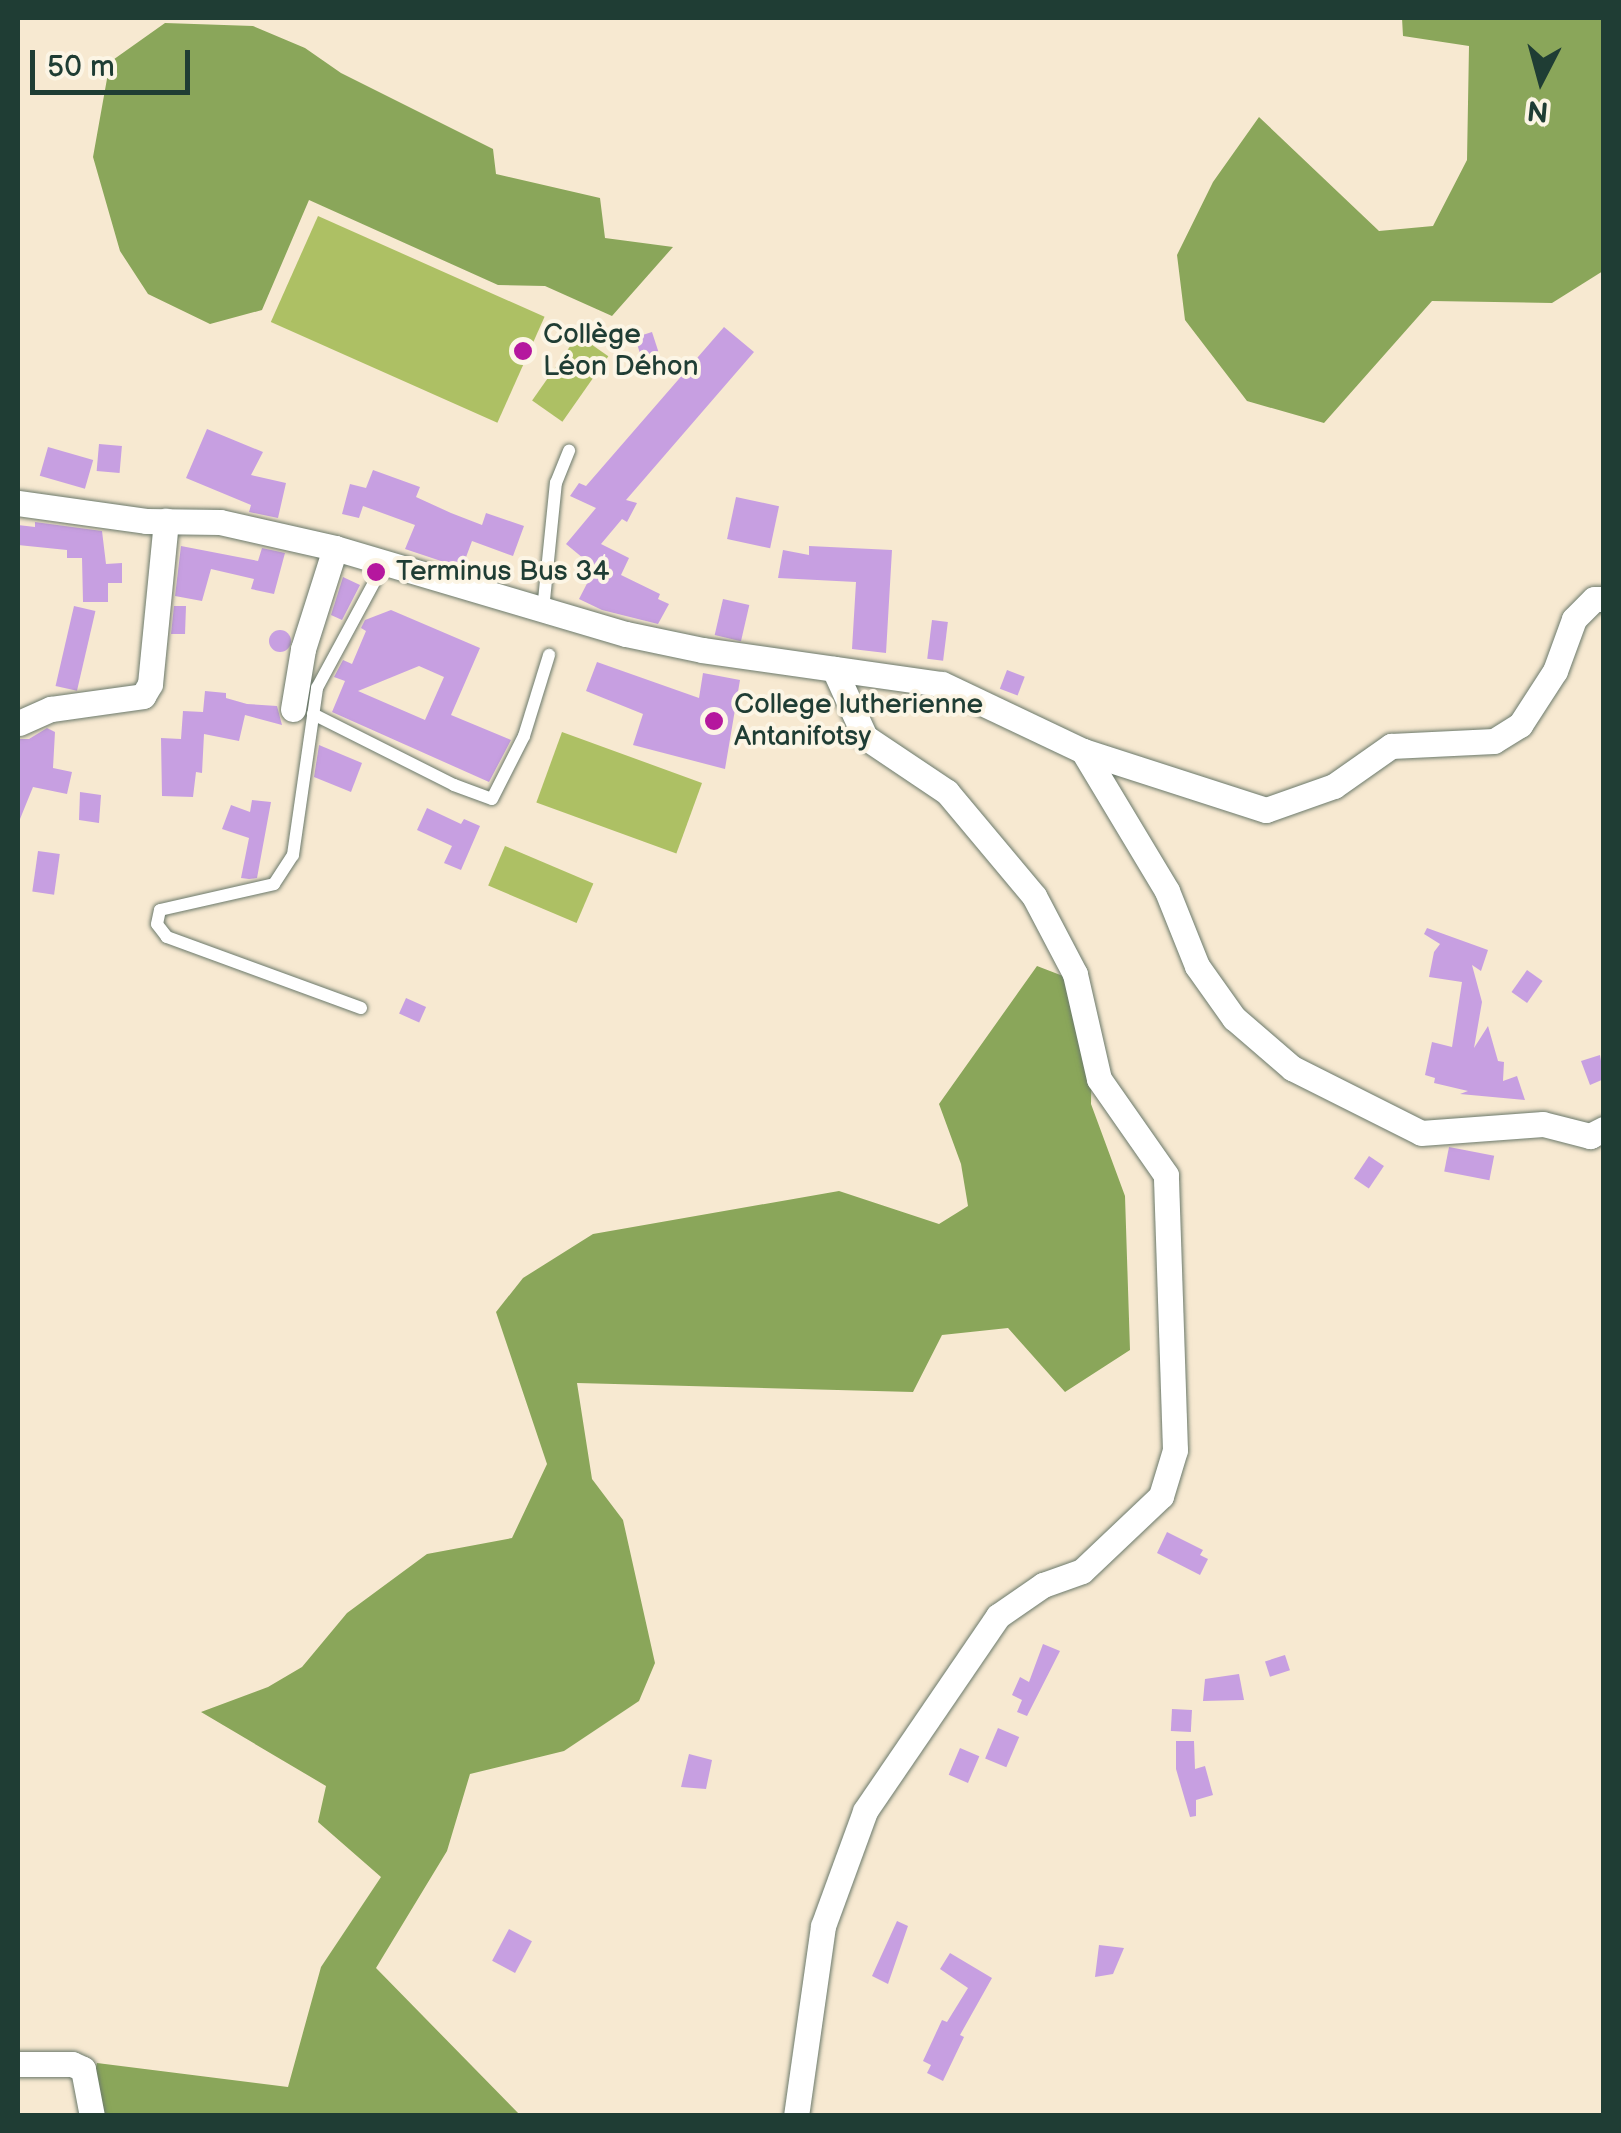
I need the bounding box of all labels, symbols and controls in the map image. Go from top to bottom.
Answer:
scale bar [35,30,195,92]
north arrow [1491,30,1591,130]
text: 50 m [47,49,115,85]
text: N [1526,93,1550,128]
place label: Collège Léon Déhon [543,318,698,384]
marker: Collège Léon Déhon [512,340,534,362]
place label: Terminus Bus 34 [396,555,609,589]
marker: Terminus Bus 34 [365,561,387,583]
place label: College lutherienne Antanifotsy [734,688,983,754]
marker: College lutherienne Antanifotsy [703,710,725,732]

